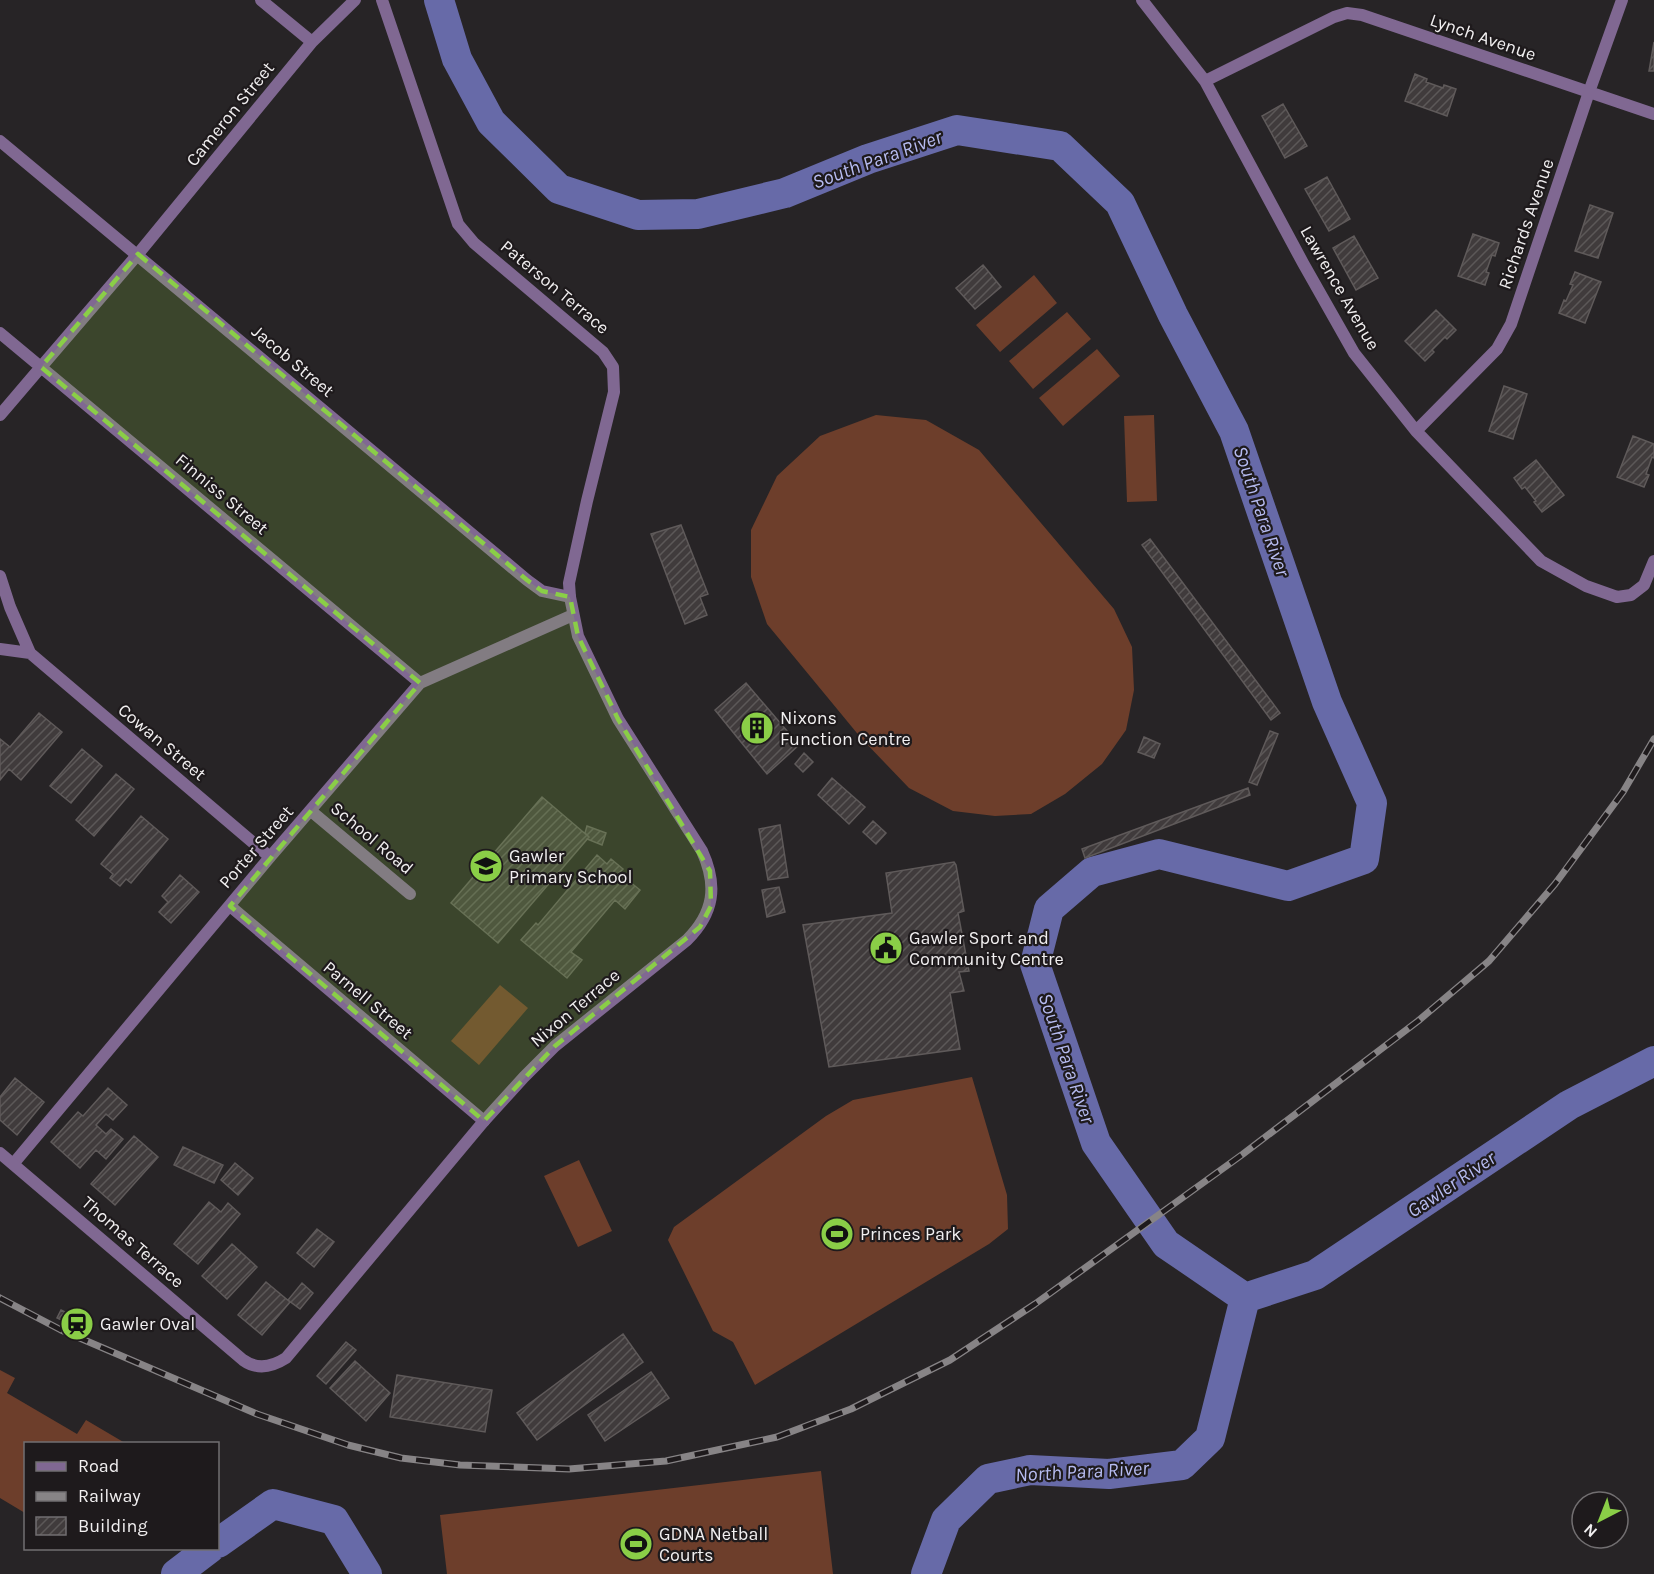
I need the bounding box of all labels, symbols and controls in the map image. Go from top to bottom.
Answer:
street label: Lynch Avenue [1427,9,1539,65]
street label: Cameron Street [181,57,279,171]
water label: South Para River [809,125,946,194]
street label: Richards Avenue [1493,156,1559,292]
street label: Lawrence Avenue [1295,222,1385,354]
street label: Paterson Terrace [496,235,614,339]
street label: Jacob Street [247,320,339,402]
water label: South Para River [1228,443,1295,580]
street label: Finniss Street [171,449,273,539]
street label: Cowan Street [113,699,211,785]
place label: Nixons Function Centre [780,707,911,750]
building icon: Nixons Function Centre [739,710,775,746]
street label: School Road [326,797,418,879]
street label: Porter Street [214,801,298,893]
place label: Gawler Primary School [509,845,633,888]
school or university icon: Gawler Primary School [468,848,504,884]
place label: Gawler Sport and Community Centre [909,927,1064,970]
public building icon: Gawler Sport and Community Centre [868,930,904,966]
street label: Parnell Street [319,956,417,1044]
street label: Nixon Terrace [526,964,624,1052]
water label: South Para River [1033,990,1100,1127]
water label: Gawler River [1403,1146,1501,1222]
street label: Thomas Terrace [77,1192,189,1292]
sports icon: Princes Park [819,1216,855,1252]
place label: Princes Park [860,1223,962,1245]
station icon: Gawler Oval [59,1306,95,1342]
place label: Gawler Oval [100,1313,195,1335]
legend [24,1442,219,1550]
text: Road [78,1455,119,1477]
water label: North Para River [1015,1456,1151,1486]
text: Railway [78,1485,141,1507]
north arrow [1570,1490,1630,1550]
text: Building [78,1515,148,1537]
text: N [1580,1520,1601,1542]
place label: GDNA Netball Courts [659,1523,768,1566]
sports icon: GDNA Netball Courts [618,1526,654,1562]

